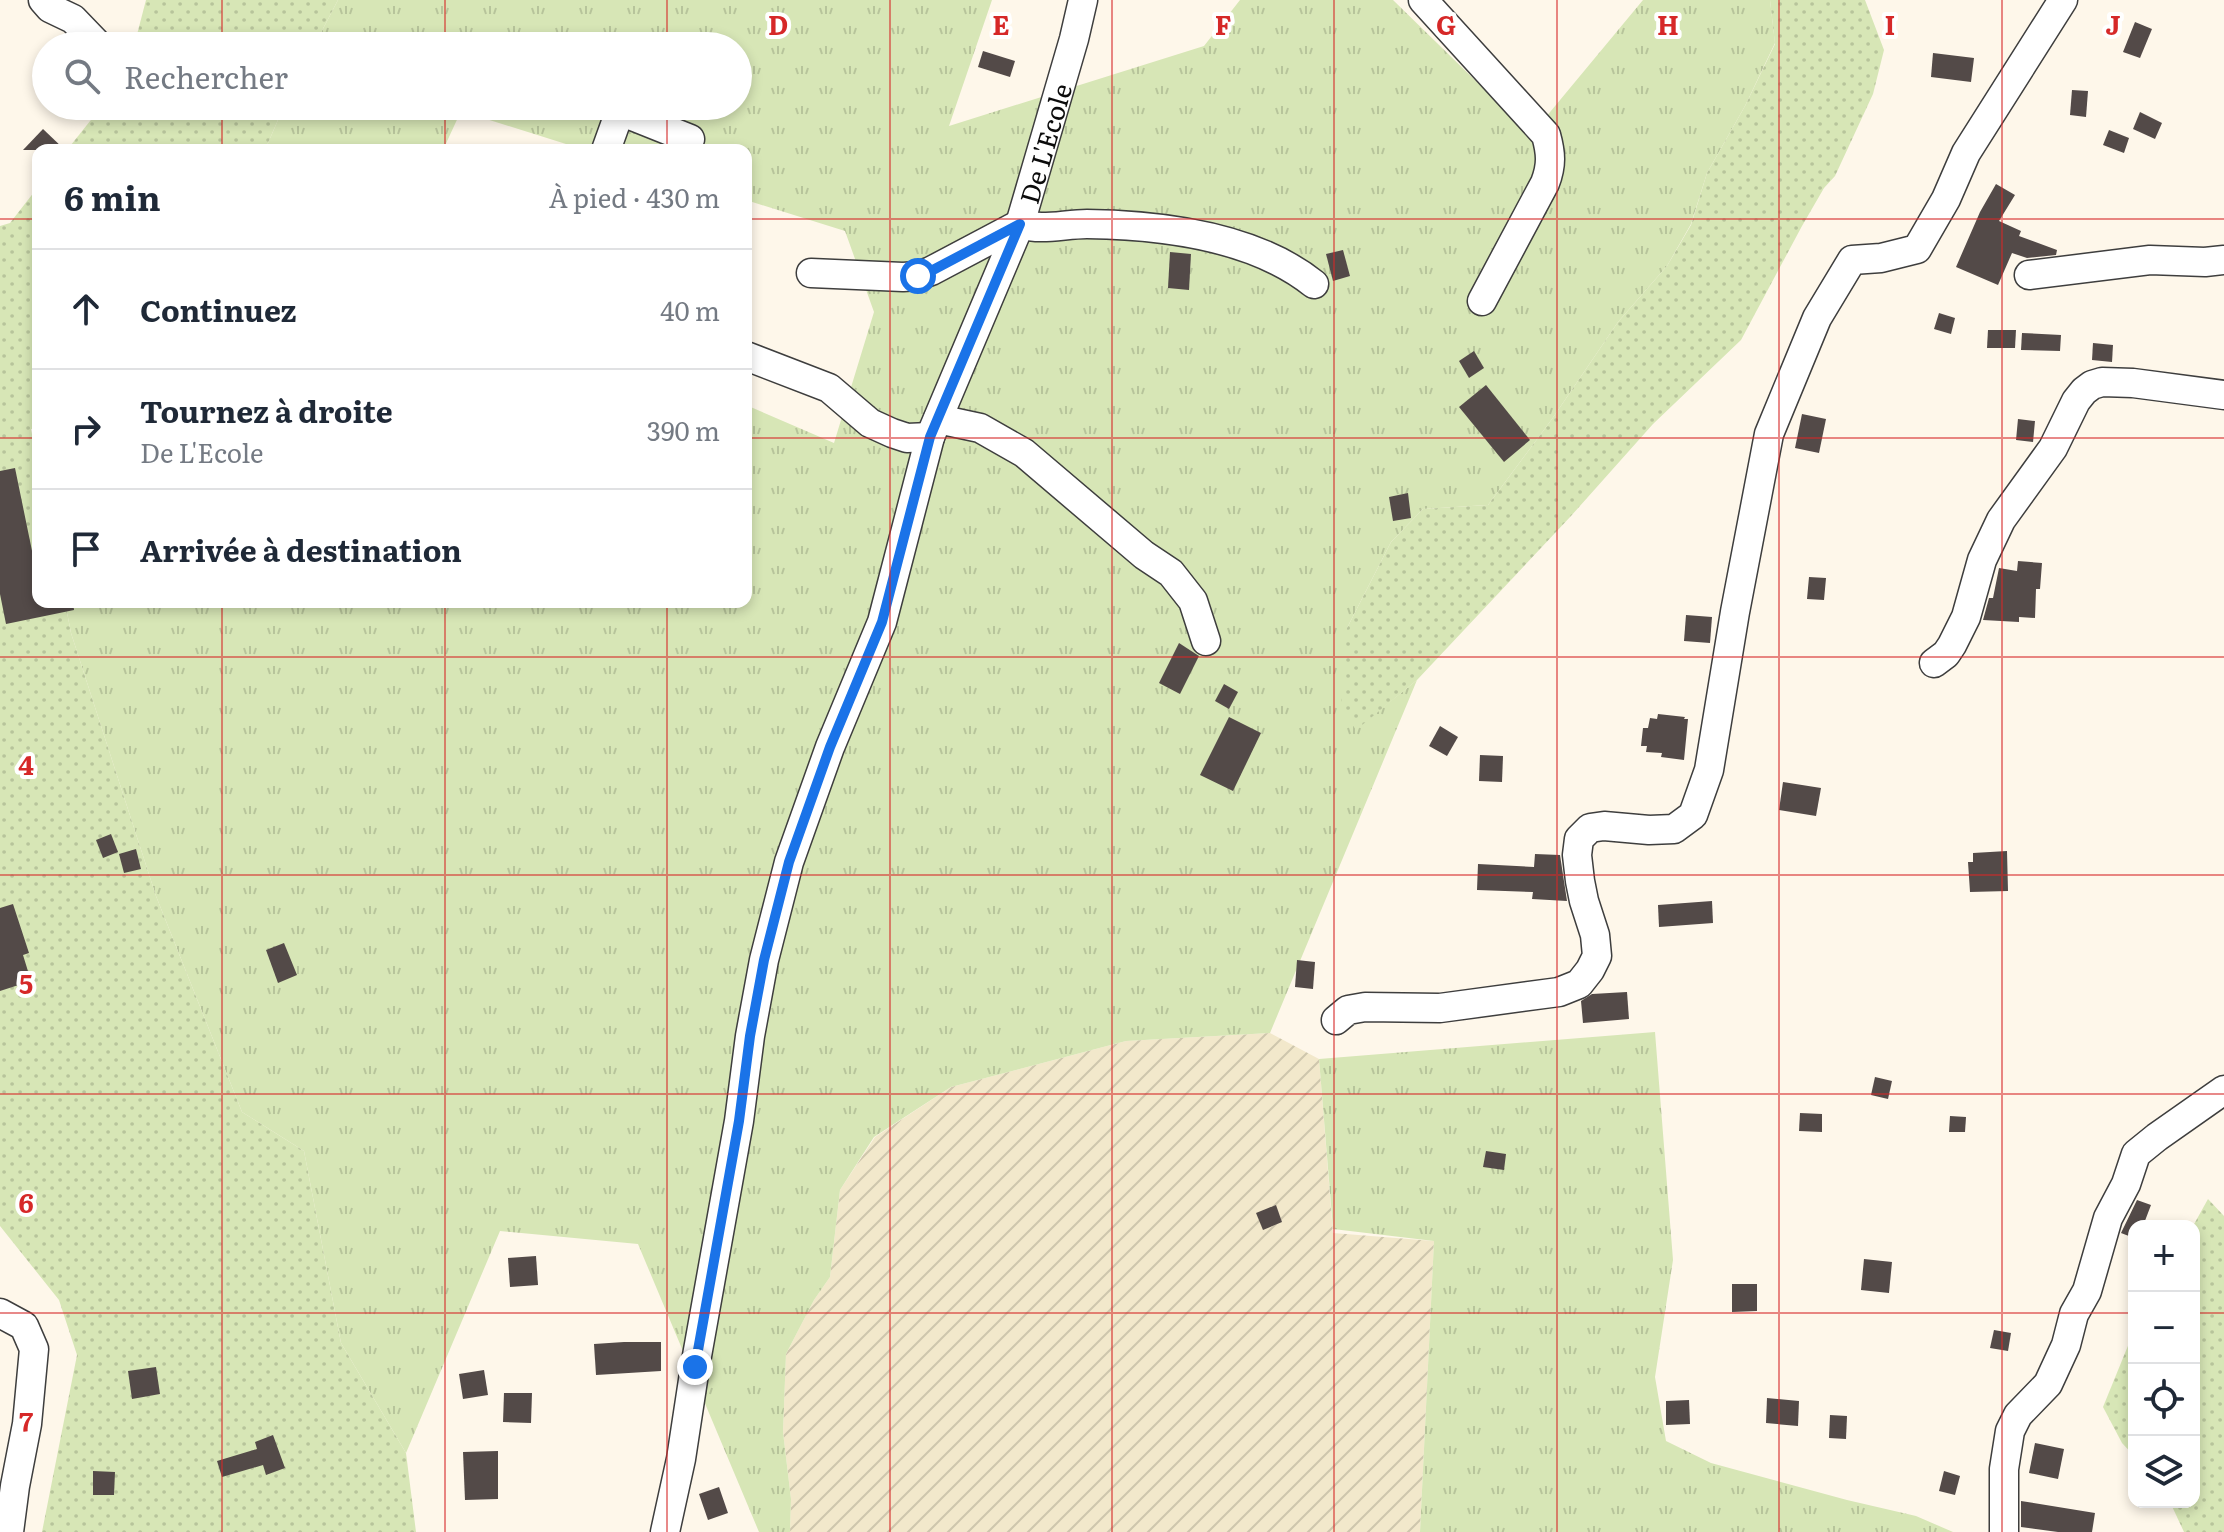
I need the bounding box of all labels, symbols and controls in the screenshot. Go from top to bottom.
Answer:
text: D [768,4,788,43]
text: E [992,4,1010,43]
text: F [1215,4,1231,43]
text: G [1436,4,1456,43]
text: H [1657,4,1679,43]
text: I [1885,4,1895,43]
text: J [2106,4,2121,43]
search box [32,32,752,120]
icon: search [60,54,104,98]
text: Rechercher [124,54,288,98]
street label: De L'Ecole [1008,78,1080,208]
text: 6 min [64,171,161,221]
text: À pied · 430 m [549,177,720,216]
route start [900,258,936,294]
icon: ahead [64,287,108,331]
text: Continuez [140,287,297,331]
text: 40 m [660,290,720,329]
text: Tournez à droite [140,388,393,432]
icon: right [64,407,108,451]
text: 390 m [647,410,720,449]
text: De L'Ecole [140,432,264,471]
icon: arrive [64,527,108,571]
text: Arrivée à destination [140,527,462,571]
text: 4 [18,744,34,783]
text: 5 [19,963,33,1002]
text: 6 [18,1182,34,1221]
map controls [2128,1220,2200,1508]
button: + [2128,1220,2200,1292]
button: − [2128,1292,2200,1364]
route end [677,1349,713,1385]
button: locate [2128,1364,2200,1436]
text: 7 [19,1401,33,1440]
button: layers [2128,1436,2200,1508]

